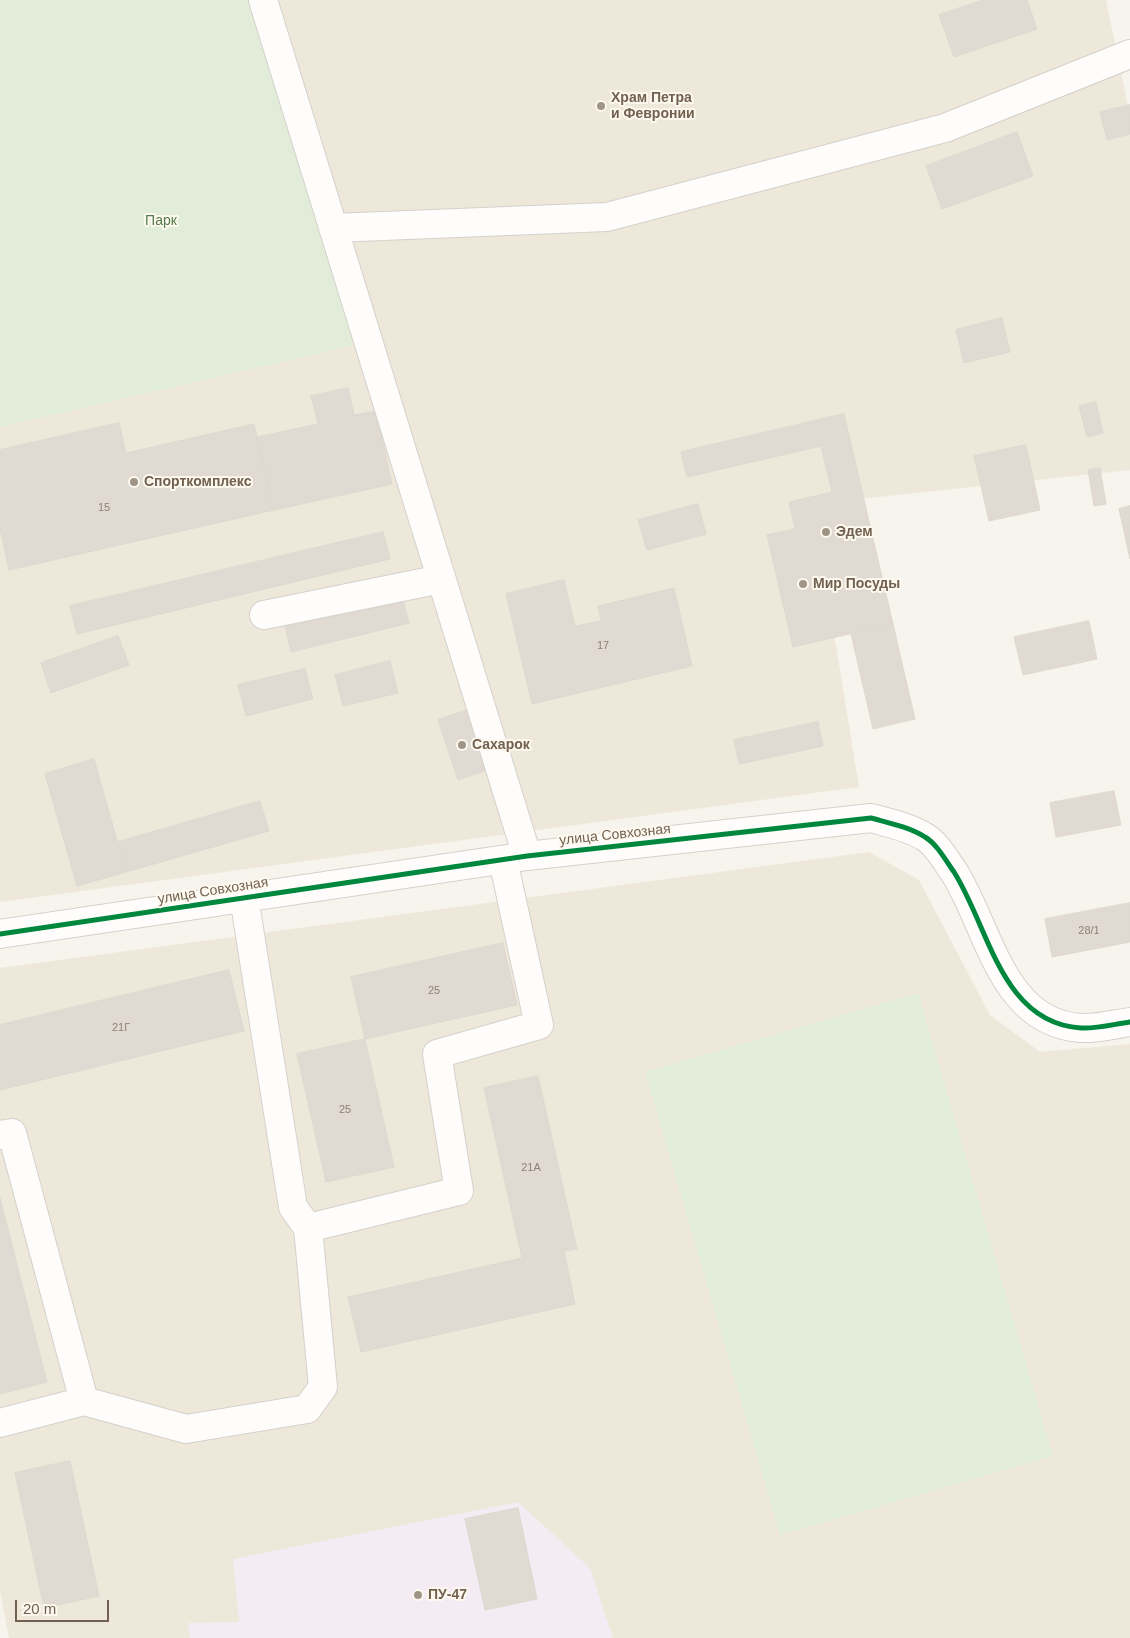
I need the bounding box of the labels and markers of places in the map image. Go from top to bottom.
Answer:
place label: Храм Петра и Февронии [611,90,695,122]
marker: Храм Петра и Февронии [595,100,607,112]
place label: Спорткомплекс [144,474,251,490]
marker: Спорткомплекс [128,476,140,488]
place label: Эдем [836,524,873,540]
marker: Эдем [820,526,832,538]
place label: Мир Посуды [813,576,900,592]
marker: Мир Посуды [797,578,809,590]
place label: Сахарок [472,737,530,753]
marker: Сахарок [456,739,468,751]
place label: ПУ-47 [428,1587,467,1603]
marker: ПУ-47 [412,1589,424,1601]

